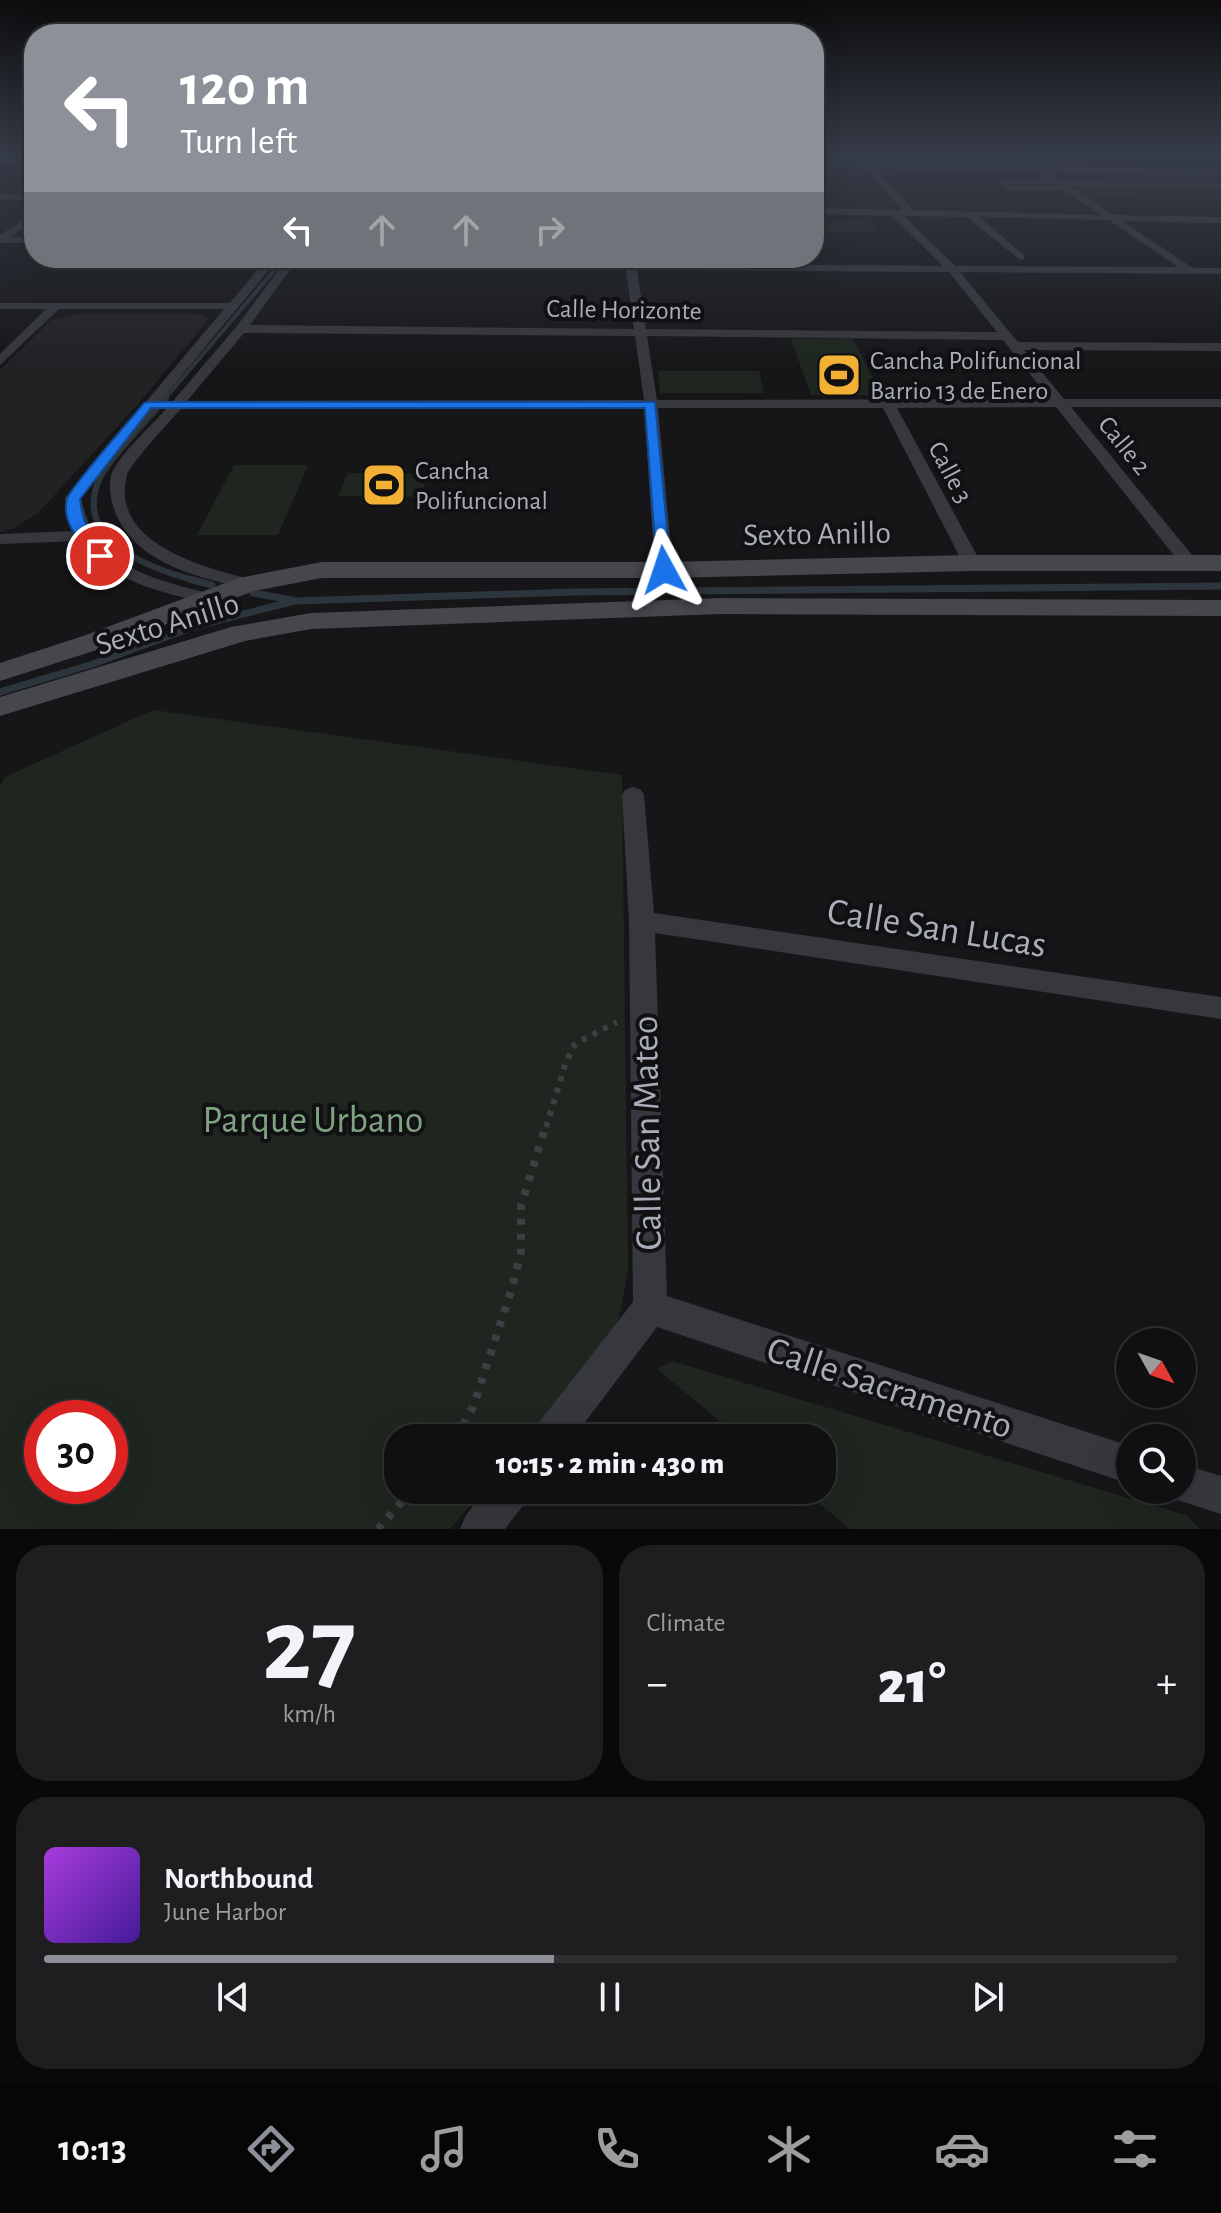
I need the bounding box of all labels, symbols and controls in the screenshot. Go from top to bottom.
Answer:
icon: left [48,56,152,160]
text: 120 m [180,59,309,115]
text: Turn left [180,124,297,160]
icon: left [276,208,320,252]
icon: ahead [360,208,404,252]
icon: ahead [444,208,488,252]
icon: right [528,208,572,252]
street label: Calle Horizonte [546,296,702,324]
place label: Cancha Polifuncional Barrio 13 de Enero [870,348,1081,404]
sports icon: Cancha Polifuncional Barrio 13 de Enero [815,351,863,399]
street label: Calle 2 [1093,412,1155,480]
street label: Calle 3 [923,438,977,507]
place label: Cancha Polifuncional [415,458,548,514]
sports icon: Cancha Polifuncional [360,461,408,509]
street label: Sexto Anillo [743,517,891,551]
pin [66,522,134,590]
position arrow [622,528,706,612]
icon: arrive [78,534,122,578]
street label: Sexto Anillo [92,587,243,661]
street label: Calle San Lucas [825,893,1049,965]
street label: Calle San Mateo [627,1015,669,1251]
park label: Parque Urbano [202,1102,424,1140]
north arrow [1116,1328,1196,1408]
map controls [1116,1328,1196,1504]
street label: Calle Sacramento [762,1331,1017,1446]
speed limit sign: 30 [24,1400,128,1504]
button: search [1116,1424,1196,1504]
text: 10:15 · 2 min · 430 m [496,1449,724,1479]
text: 27 [262,1595,356,1699]
text: Climate [647,1610,725,1636]
text: 21° [878,1654,946,1714]
text: − [647,1662,668,1706]
text: + [1156,1662,1177,1706]
text: km/h [282,1701,336,1727]
text: Northbound [164,1864,313,1894]
text: June Harbor [164,1899,286,1925]
icon: previous [211,1975,255,2019]
icon: pause [588,1975,632,2019]
icon: next [966,1975,1010,2019]
icon: directions [243,2121,299,2177]
icon: music [416,2121,472,2177]
icon: phone [589,2121,645,2177]
icon: climate [761,2121,817,2177]
icon: car [934,2121,990,2177]
icon: filters [1107,2121,1163,2177]
text: 10:13 [58,2131,127,2167]

